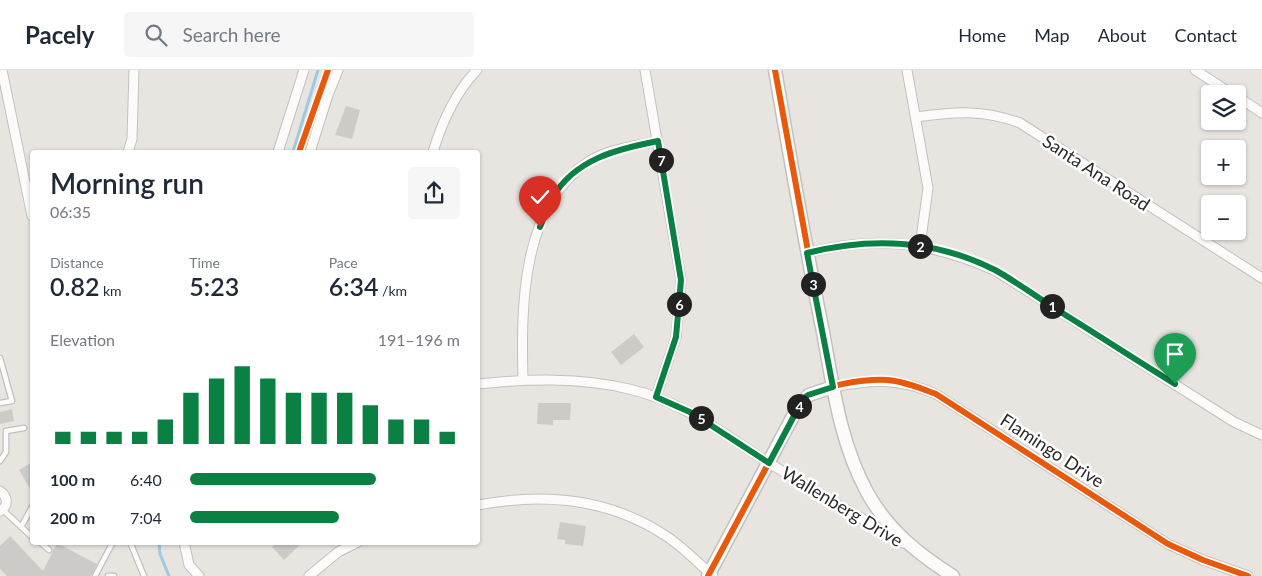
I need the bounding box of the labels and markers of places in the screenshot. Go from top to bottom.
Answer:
pin: 7 [648,148,674,172]
pin [519,176,561,227]
pin: 2 [908,234,932,258]
pin: 3 [800,272,826,296]
pin: 6 [666,292,692,316]
pin: 1 [1040,294,1064,318]
pin [1154,333,1196,384]
pin: 4 [786,394,812,418]
pin: 5 [688,406,714,430]

